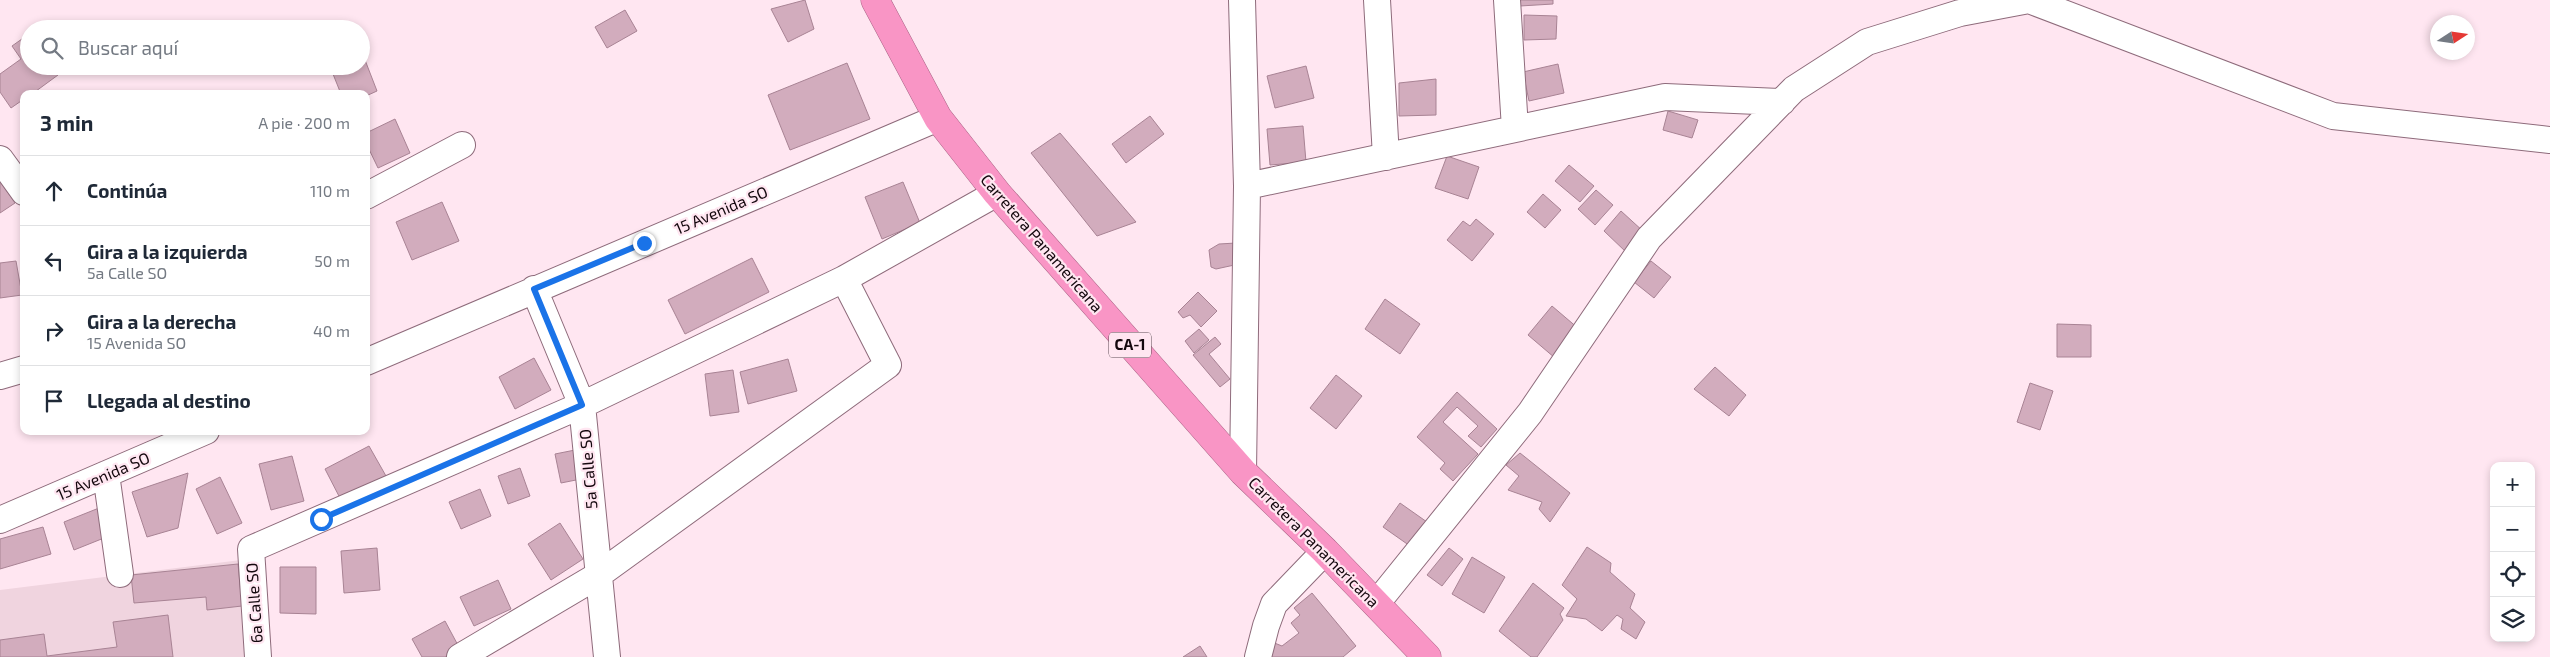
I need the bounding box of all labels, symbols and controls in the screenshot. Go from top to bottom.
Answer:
north arrow [2430,15,2475,60]
search box [20,20,370,75]
icon: search [38,34,66,62]
text: Buscar aquí [78,36,178,59]
text: 3 min [40,110,93,135]
text: A pie · 200 m [258,113,350,132]
street label: Carretera Panamericana [977,170,1107,316]
icon: ahead [40,177,68,205]
text: Continúa [87,179,167,202]
text: 110 m [310,181,350,200]
street label: 15 Avenida SO [671,181,770,238]
route end [633,232,656,255]
text: Gira a la izquierda [87,240,248,263]
icon: left [40,247,68,275]
text: 50 m [314,251,350,270]
text: 5a Calle SO [87,263,167,282]
text: Gira a la derecha [87,310,236,333]
icon: right [40,317,68,345]
text: 40 m [313,321,350,340]
road number: CA-1 [1109,332,1151,358]
text: 15 Avenida SO [87,333,186,352]
icon: arrive [40,387,68,415]
text: Llegada al destino [87,389,251,412]
street label: 5a Calle SO [575,428,600,510]
street label: 15 Avenida SO [53,447,152,504]
map controls [2490,462,2535,642]
button: + [2490,462,2535,507]
street label: Carretera Panamericana [1245,473,1383,611]
button: − [2490,507,2535,552]
route start [310,508,333,531]
button: locate [2490,552,2535,597]
street label: 6a Calle SO [241,562,266,644]
button: layers [2490,597,2535,642]

